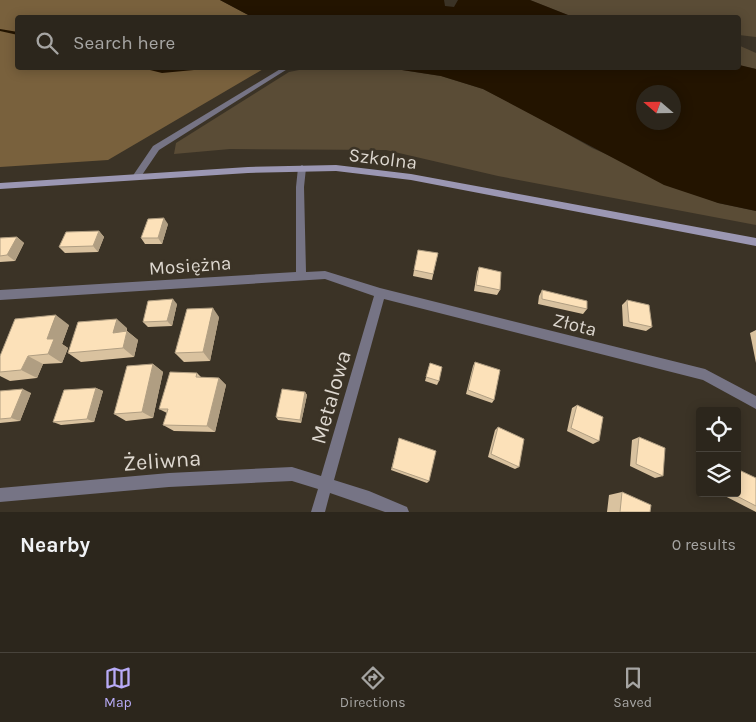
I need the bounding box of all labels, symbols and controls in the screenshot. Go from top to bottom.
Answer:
search box [15,15,741,70]
icon: search [33,29,61,57]
text: Search here [73,32,175,54]
north arrow [636,85,681,130]
street label: Szkolna [347,144,418,174]
street label: Mosiężna [148,252,232,280]
street label: Złota [550,309,599,341]
street label: Metalowa [305,347,357,447]
map controls [696,407,741,497]
button: locate [696,407,741,452]
street label: Żeliwna [122,445,202,477]
button: layers [696,452,741,497]
text: Nearby [20,533,90,557]
text: 0 results [672,535,736,554]
tab: Map [104,664,132,711]
tab: Directions [340,664,406,711]
tab: Saved [613,664,652,711]

